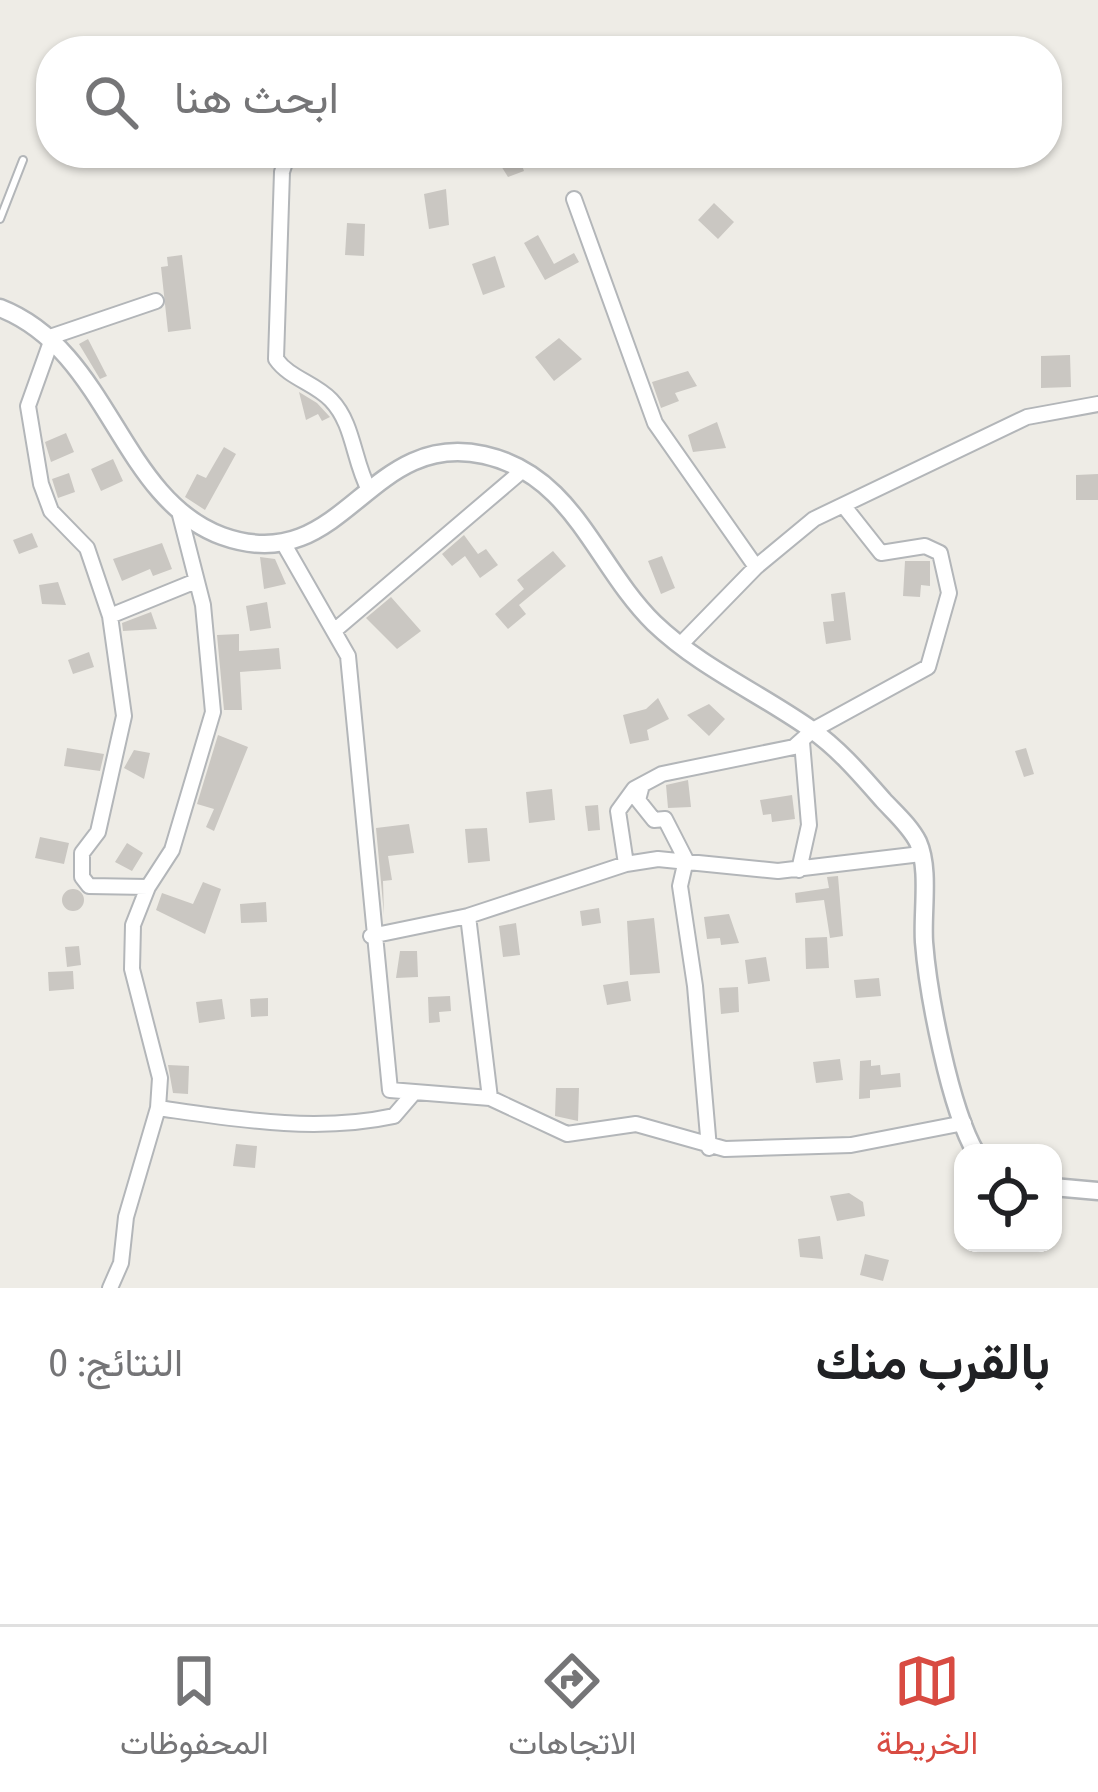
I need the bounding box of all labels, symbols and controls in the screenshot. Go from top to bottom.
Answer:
search box [36,36,1062,168]
icon: search [78,69,144,135]
text: ابحث هنا [174,71,339,125]
map controls [954,1144,1062,1252]
button: locate [954,1144,1062,1252]
text: بالقرب منك [815,1331,1050,1393]
text: النتائج: 0 [48,1340,183,1386]
tab: المحفوظات [120,1648,269,1772]
tab: الاتجاهات [508,1648,636,1772]
tab: الخريطة [876,1648,978,1772]

